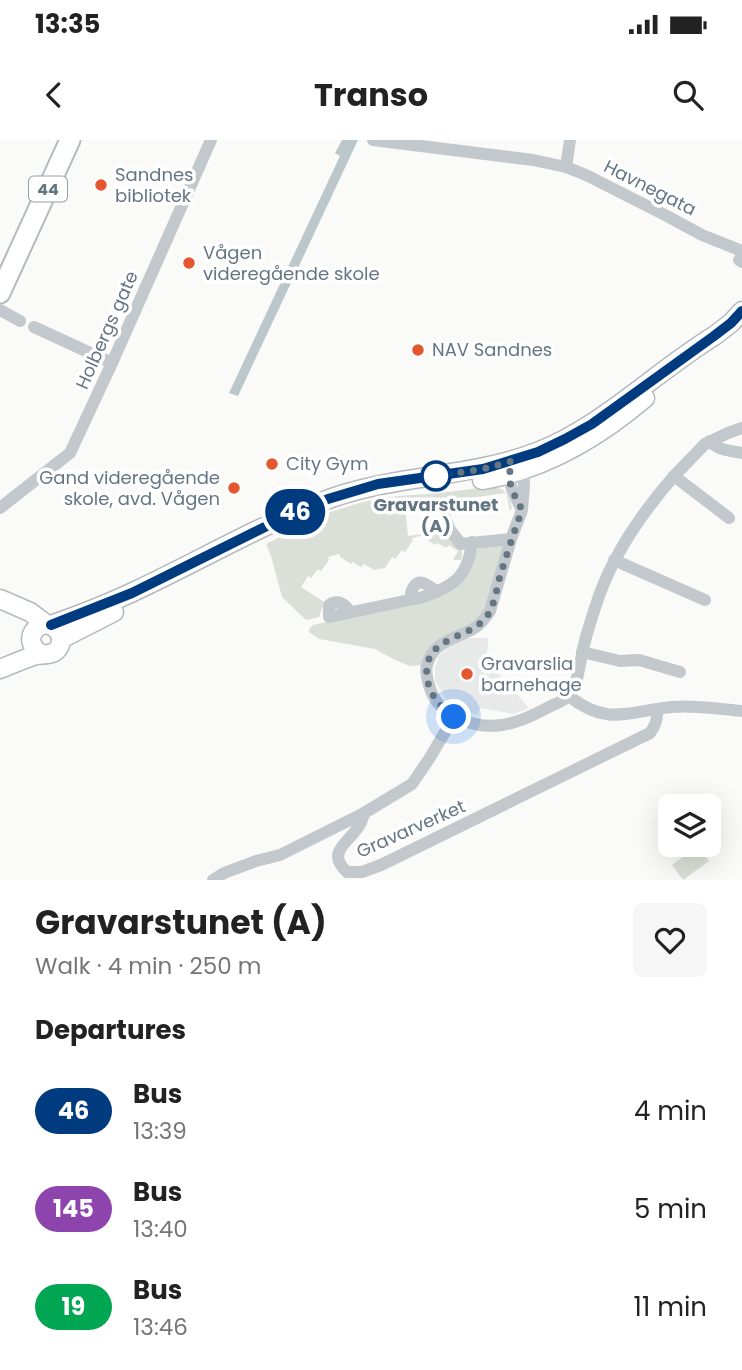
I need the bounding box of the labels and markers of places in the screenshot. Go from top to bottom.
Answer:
place label: Sandnes bibliotek [115,162,194,208]
marker: Sandnes bibliotek [93,177,109,193]
place label: Vågen videregående skole [203,240,380,286]
marker: Vågen videregående skole [181,255,197,271]
place label: NAV Sandnes [432,337,552,362]
marker: NAV Sandnes [410,342,426,358]
place label: City Gym [286,451,369,476]
marker: City Gym [264,456,280,472]
marker: Gravarstunet (A) [421,461,451,491]
place label: Gand videregående skole, avd. Vågen [39,465,220,511]
marker: Gand videregående skole, avd. Vågen [226,480,242,496]
place label: Gravarstunet (A) [374,492,498,538]
place label: Gravarslia barnehage [481,651,582,697]
marker: Gravarslia barnehage [459,666,475,682]

